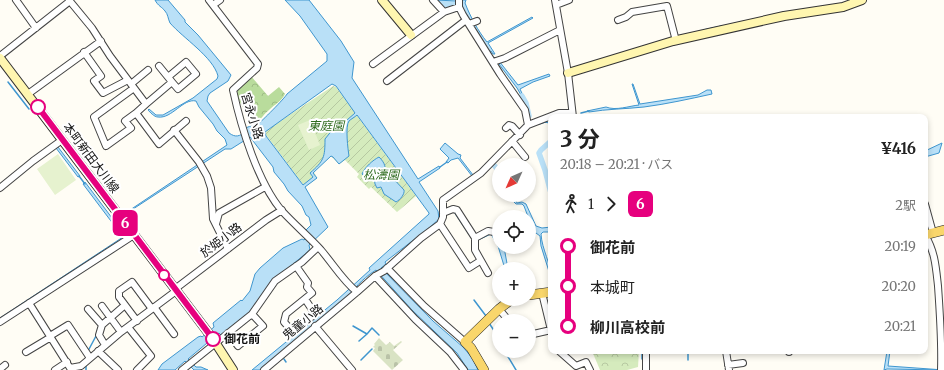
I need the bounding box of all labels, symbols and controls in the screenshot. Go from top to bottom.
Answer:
street label: 宮永小路 [238,91,267,141]
unlabelled marker [30,99,46,115]
park label: 東庭園 [308,118,346,133]
street label: 本町新田大川線 [60,120,123,196]
text: 3 分 [560,125,600,153]
text: ¥416 [880,139,916,158]
text: 20:18 – 20:21 · バス [560,156,673,173]
north arrow [492,158,536,202]
map controls [492,158,536,358]
park label: 松濤園 [363,167,401,182]
icon: walk [560,193,582,215]
icon: forward [600,193,622,215]
text: 6 [636,195,645,213]
text: 1 [588,196,594,213]
text: 2駅 [895,197,916,214]
line badge: 6 [112,210,138,236]
button: locate [492,210,536,254]
text: 6 [121,214,129,232]
street label: 於姫小路 [197,219,244,260]
text: 御花前 [590,238,635,257]
text: 20:19 [885,238,916,255]
button: + [492,262,536,306]
unlabelled marker [158,269,170,281]
text: 本城町 [590,278,635,297]
text: 20:20 [882,278,916,295]
street label: 鬼童小路 [279,301,326,343]
button: − [492,314,536,358]
text: 柳川高校前 [590,318,665,337]
text: 20:21 [884,318,916,335]
marker: 御花前 [205,331,221,347]
place label: 御花前 [224,331,260,346]

